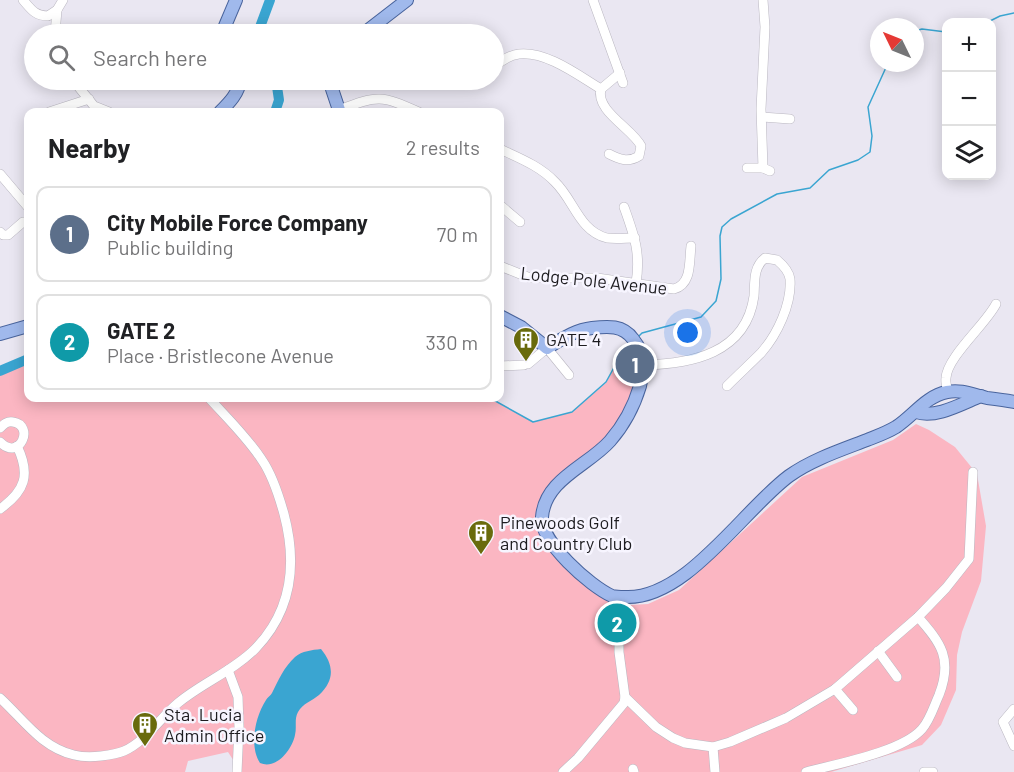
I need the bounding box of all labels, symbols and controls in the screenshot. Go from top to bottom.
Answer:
north arrow [870,18,924,72]
map controls [942,18,996,180]
button: + [942,18,996,72]
search box [24,24,504,90]
icon: search [45,41,78,74]
text: Search here [93,44,207,70]
button: − [942,72,996,126]
button: layers [942,126,996,180]
text: Nearby [48,132,130,163]
text: 2 results [406,135,480,159]
text: City Mobile Force Company [107,209,368,235]
text: 1 [66,222,73,246]
text: 70 m [437,222,478,246]
text: Public building [107,235,233,259]
street label: Lodge Pole Avenue [520,261,669,299]
text: GATE 2 [107,317,175,343]
your location [673,318,702,347]
building icon: GATE 4 [511,325,541,363]
place label: GATE 4 [546,328,601,350]
text: 2 [64,330,75,354]
text: 330 m [426,330,478,354]
pin: 1 [616,342,654,386]
text: Place · Bristlecone Avenue [107,343,334,367]
place label: Pinewoods Golf and Country Club [500,511,632,554]
building icon: Pinewoods Golf and Country Club [466,518,496,556]
pin: 2 [598,600,636,646]
place label: Sta. Lucia Admin Office [164,703,264,746]
building icon: Sta. Lucia Admin Office [130,710,160,748]

